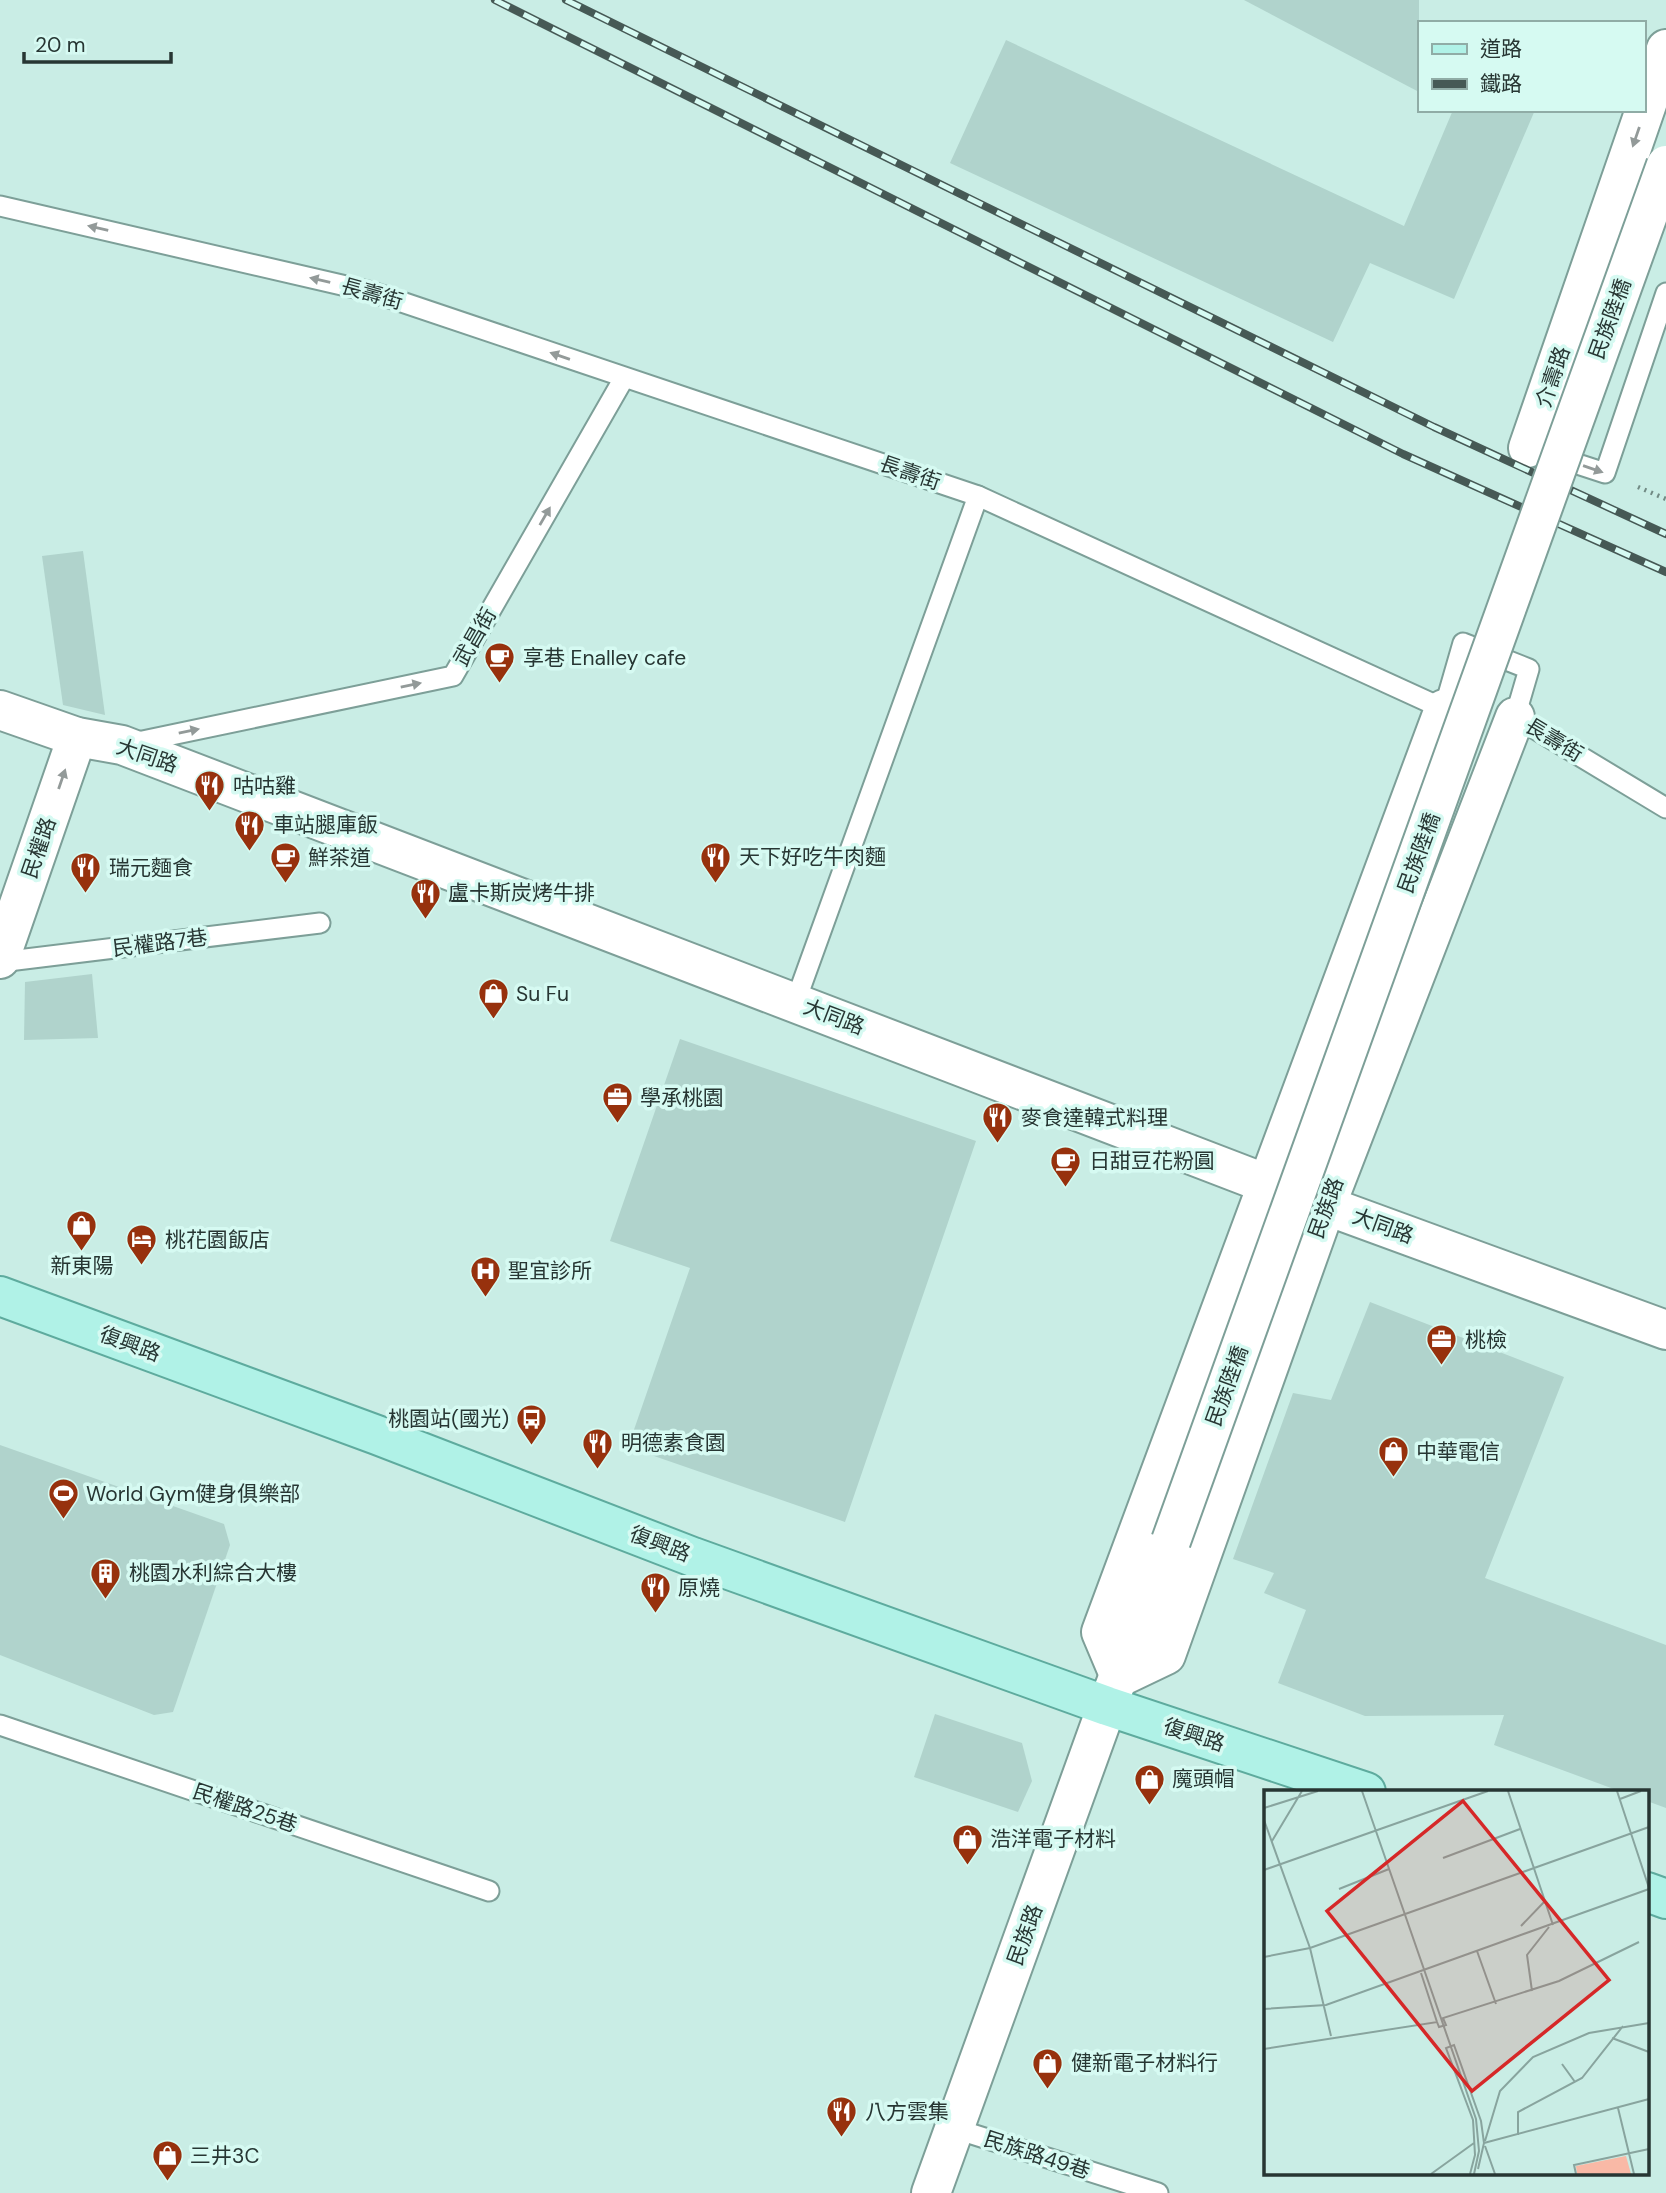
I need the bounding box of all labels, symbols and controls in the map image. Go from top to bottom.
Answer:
scale bar [24,21,172,65]
legend [1418,21,1645,112]
text: 20 m [35,31,86,59]
text: 道路 [1480,35,1522,63]
text: 鐵路 [1480,70,1522,98]
one-way arrow [1630,126,1641,147]
one-way arrow [87,223,109,234]
street label: 長壽街 [338,272,406,316]
one-way arrow [309,274,331,285]
street label: 民族陸橋 [1582,275,1638,363]
street label: 介壽路 [1530,343,1576,411]
one-way arrow [549,350,570,361]
street label: 長壽街 [876,450,944,496]
one-way arrow [1582,464,1603,475]
one-way arrow [539,506,551,525]
street label: 武昌街 [447,603,503,671]
cafe icon: 享巷 Enalley cafe [483,641,517,685]
place label: 享巷 Enalley cafe [523,644,686,672]
one-way arrow [400,679,422,690]
street label: 長壽街 [1520,712,1588,768]
one-way arrow [178,726,200,737]
street label: 大同路 [113,733,181,779]
one-way arrow [57,769,68,790]
restaurant icon: 咕咕雞 [193,769,227,813]
place label: 咕咕雞 [233,772,296,800]
restaurant icon: 車站腿庫飯 [233,808,267,852]
street label: 民族陸橋 [1391,809,1447,897]
place label: 車站腿庫飯 [273,811,378,839]
street label: 民權路 [16,814,62,882]
restaurant icon: 天下好吃牛肉麵 [699,840,733,884]
cafe icon: 鮮茶道 [268,841,302,885]
place label: 天下好吃牛肉麵 [739,843,886,871]
place label: 鮮茶道 [308,844,371,872]
restaurant icon: 瑞元麵食 [69,851,103,895]
place label: 瑞元麵食 [109,854,193,882]
restaurant icon: 盧卡斯炭烤牛排 [408,876,442,920]
place label: 盧卡斯炭烤牛排 [448,879,595,907]
street label: 民權路7巷 [111,923,209,963]
shop icon: Su Fu [476,977,510,1021]
place label: Su Fu [516,980,569,1008]
street label: 大同路 [800,993,868,1041]
office icon: 學承桃園 [600,1081,634,1125]
place label: 學承桃園 [640,1084,724,1112]
restaurant icon: 麥食達韓式料理 [981,1101,1015,1145]
place label: 麥食達韓式料理 [1021,1104,1168,1132]
cafe icon: 日甜豆花粉圓 [1049,1144,1083,1188]
place label: 日甜豆花粉圓 [1089,1147,1215,1175]
street label: 民族路 [1302,1174,1350,1242]
street label: 大同路 [1349,1202,1417,1250]
shop icon: 新東陽 [65,1209,99,1253]
hotel icon: 桃花園飯店 [125,1223,159,1267]
place label: 桃花園飯店 [165,1226,270,1254]
place label: 新東陽 [51,1252,114,1280]
hospital icon: 聖宜診所 [468,1254,502,1298]
place label: 聖宜診所 [508,1257,592,1285]
street label: 復興路 [96,1320,164,1368]
office icon: 桃檢 [1425,1323,1459,1367]
place label: 桃檢 [1465,1326,1507,1354]
street label: 民族陸橋 [1199,1342,1255,1430]
bus stop icon: 桃園站(國光) [515,1402,549,1446]
place label: 桃園站(國光) [388,1405,509,1433]
restaurant icon: 明德素食園 [581,1426,615,1470]
place label: 明德素食園 [621,1429,726,1457]
shop icon: 中華電信 [1376,1435,1410,1479]
place label: 中華電信 [1416,1438,1500,1466]
sports icon: World Gym健身俱樂部 [46,1477,80,1521]
place label: World Gym健身俱樂部 [86,1480,300,1508]
street label: 復興路 [626,1520,694,1568]
building icon: 桃園水利綜合大樓 [89,1556,123,1600]
place label: 桃園水利綜合大樓 [129,1559,297,1587]
restaurant icon: 原燒 [638,1571,672,1615]
place label: 原燒 [678,1574,720,1602]
street label: 復興路 [1160,1712,1228,1758]
shop icon: 魔頭帽 [1132,1762,1166,1806]
place label: 魔頭帽 [1172,1765,1235,1793]
street label: 民權路25巷 [189,1777,301,1839]
inset map [1264,1790,1648,2176]
shop icon: 浩洋電子材料 [950,1822,984,1866]
place label: 浩洋電子材料 [990,1825,1116,1853]
street label: 民族路 [1001,1901,1049,1969]
shop icon: 健新電子材料行 [1031,2046,1065,2090]
place label: 健新電子材料行 [1071,2049,1218,2077]
restaurant icon: 八方雲集 [825,2095,859,2139]
place label: 八方雲集 [865,2098,949,2126]
street label: 民族路49巷 [980,2125,1094,2185]
shop icon: 三井3C [150,2139,184,2183]
place label: 三井3C [190,2142,259,2170]

